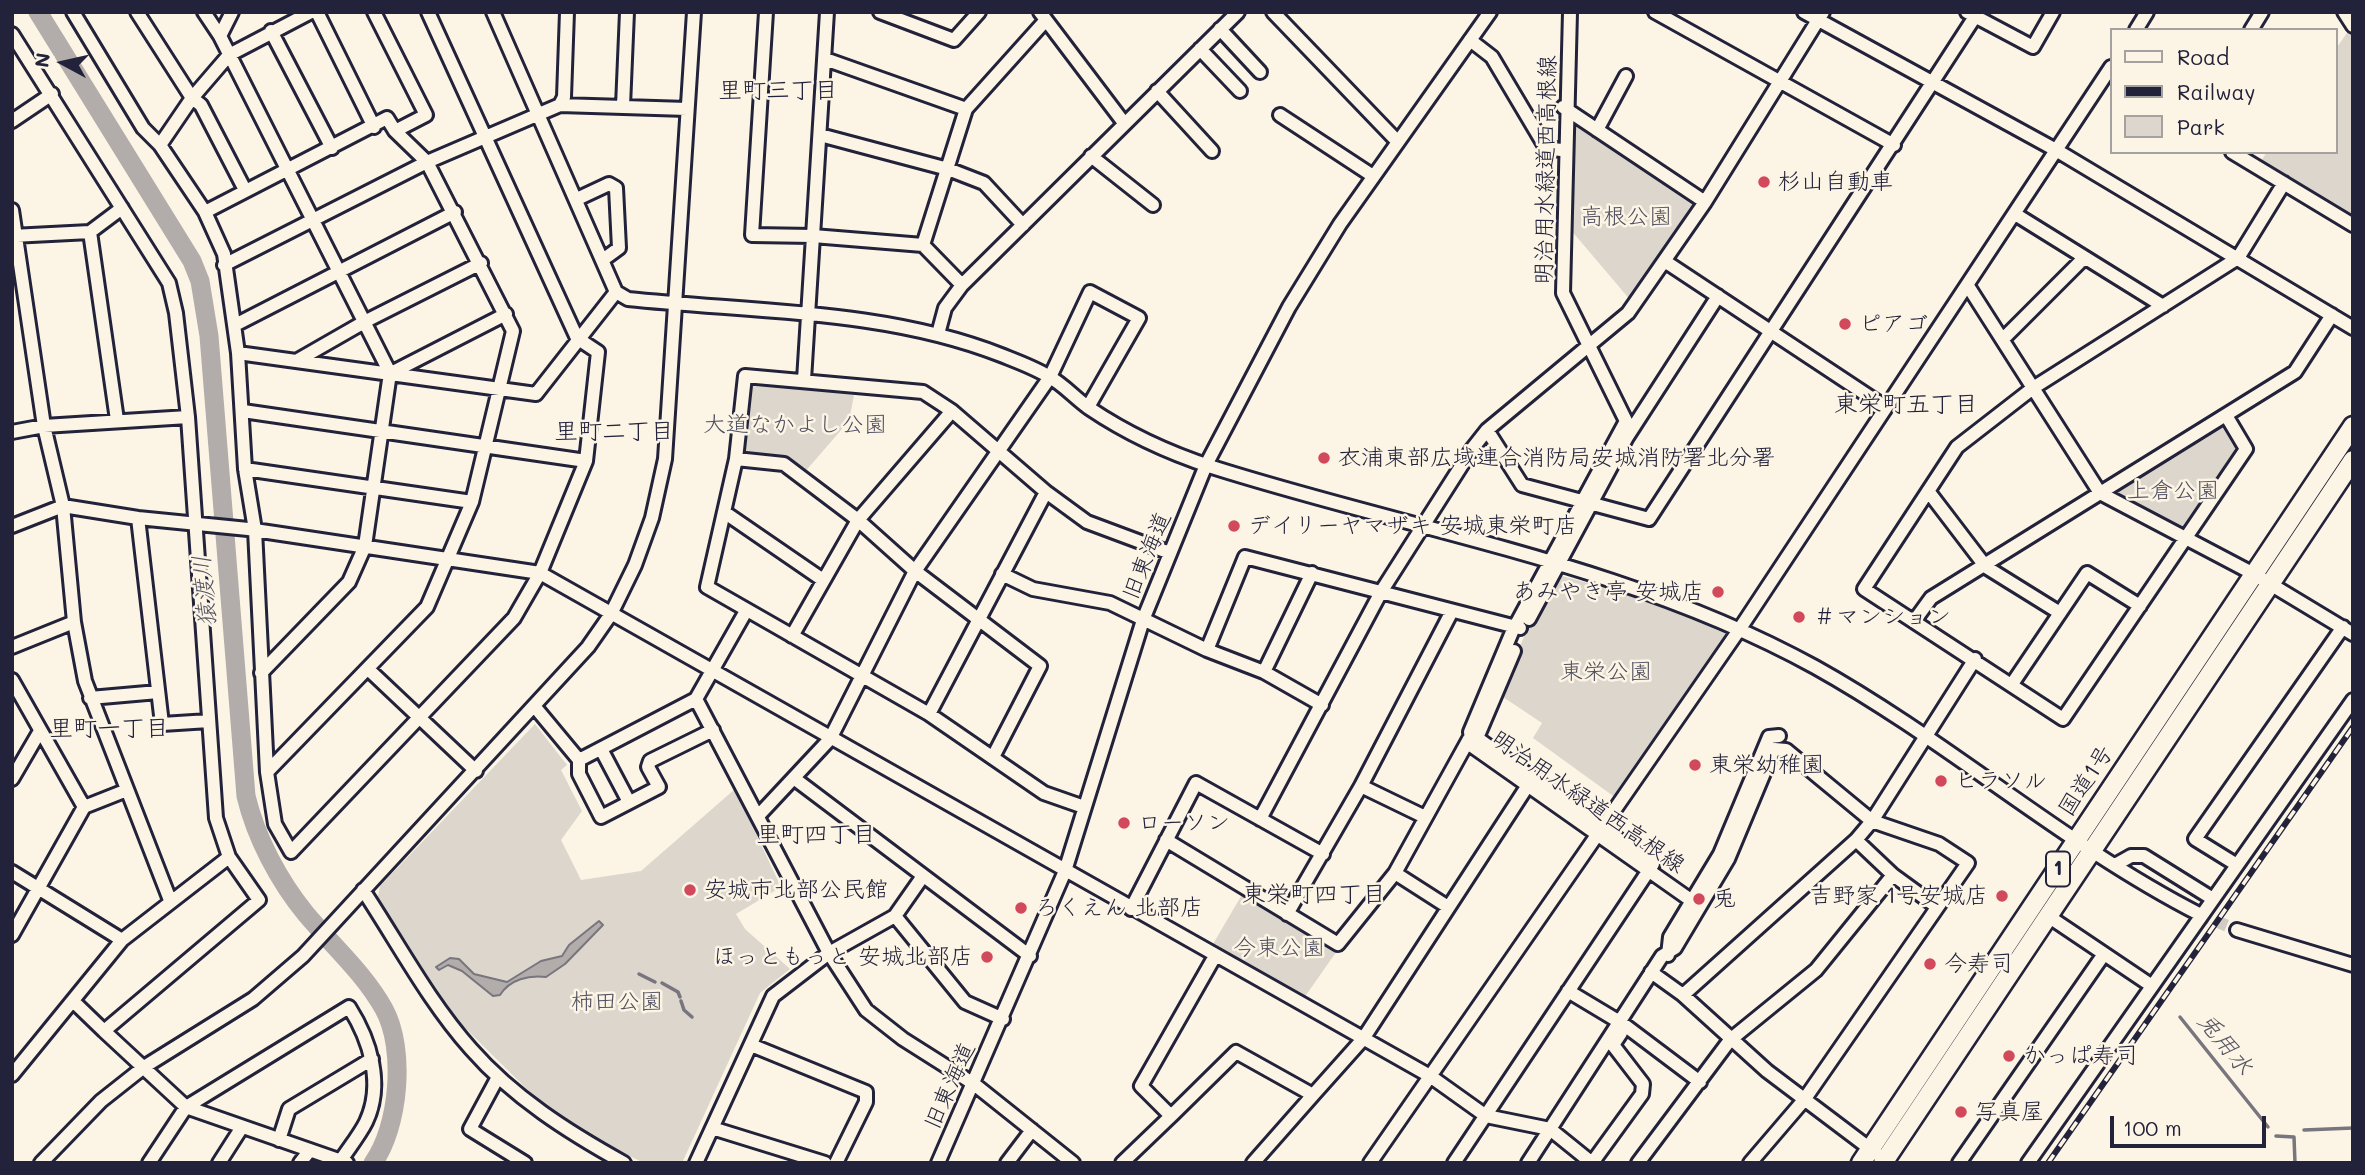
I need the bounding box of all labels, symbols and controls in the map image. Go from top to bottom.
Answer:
north arrow [28,28,98,98]
legend [2110,28,2337,154]
text: Road [2177,43,2229,70]
text: N [28,51,55,69]
street label: 明治用水緑道西高根線 [1530,55,1562,285]
district label: 里町三丁目 [718,77,838,105]
text: Railway [2177,78,2256,105]
text: Park [2177,113,2225,140]
place label: 杉山自動車 [1778,168,1893,196]
marker: 杉山自動車 [1756,174,1772,190]
park label: 高根公園 [1580,203,1672,231]
place label: ピアゴ [1859,310,1928,338]
marker: ピアゴ [1837,316,1853,332]
district label: 東栄町五丁目 [1834,391,1978,419]
park label: 大道なかよし公園 [703,411,887,439]
district label: 里町二丁目 [554,418,674,446]
place label: 衣浦東部広域連合消防局安城消防署北分署 [1338,444,1775,472]
marker: 衣浦東部広域連合消防局安城消防署北分署 [1316,450,1332,466]
park label: 上倉公園 [2127,477,2219,505]
street label: 旧東海道 [1117,508,1177,604]
place label: デイリーヤマザキ 安城東栄町店 [1248,512,1577,540]
marker: デイリーヤマザキ 安城東栄町店 [1226,518,1242,534]
water label: 猿渡川 [188,554,222,628]
place label: あみやき亭 安城店 [1513,578,1704,606]
marker: あみやき亭 安城店 [1710,584,1726,600]
place label: ＃マンション [1813,603,1951,631]
marker: ＃マンション [1791,609,1807,625]
park label: 東栄公園 [1560,658,1652,686]
district label: 里町一丁目 [49,715,169,743]
street label: 明治用水緑道西高根線 [1486,725,1690,879]
street label: 国道1号 [2053,740,2119,822]
place label: 東栄幼稚園 [1709,751,1824,779]
marker: 東栄幼稚園 [1687,757,1703,773]
place label: ヒラソル [1955,767,2047,795]
marker: ヒラソル [1933,773,1949,789]
place label: ローソン [1138,809,1230,837]
marker: ローソン [1116,815,1132,831]
district label: 里町四丁目 [756,821,876,849]
road number: 1 [2046,852,2070,886]
place label: 安城市北部公民館 [704,876,888,904]
district label: 東栄町四丁目 [1242,881,1386,909]
marker: 安城市北部公民館 [682,882,698,898]
place label: 吉野家 1号安城店 [1809,882,1988,910]
place label: 兎 [1713,885,1736,913]
marker: 吉野家 1号安城店 [1994,888,2010,904]
marker: 兎 [1691,891,1707,907]
place label: ろくえん 北部店 [1035,894,1203,922]
marker: ろくえん 北部店 [1013,900,1029,916]
park label: 今東公園 [1233,934,1325,962]
place label: ほっともっと 安城北部店 [713,943,973,971]
marker: ほっともっと 安城北部店 [979,949,995,965]
place label: 今寿司 [1944,950,2013,978]
marker: 今寿司 [1922,956,1938,972]
park label: 柿田公園 [571,988,663,1016]
water label: 兎用水 [2191,1007,2259,1081]
street label: 旧東海道 [919,1038,981,1134]
place label: かっぱ寿司 [2023,1042,2138,1070]
marker: かっぱ寿司 [2001,1048,2017,1064]
place label: 写真屋 [1975,1098,2044,1126]
scale bar [2113,1102,2269,1146]
marker: 写真屋 [1953,1104,1969,1120]
text: 100 m [2123,1114,2182,1141]

